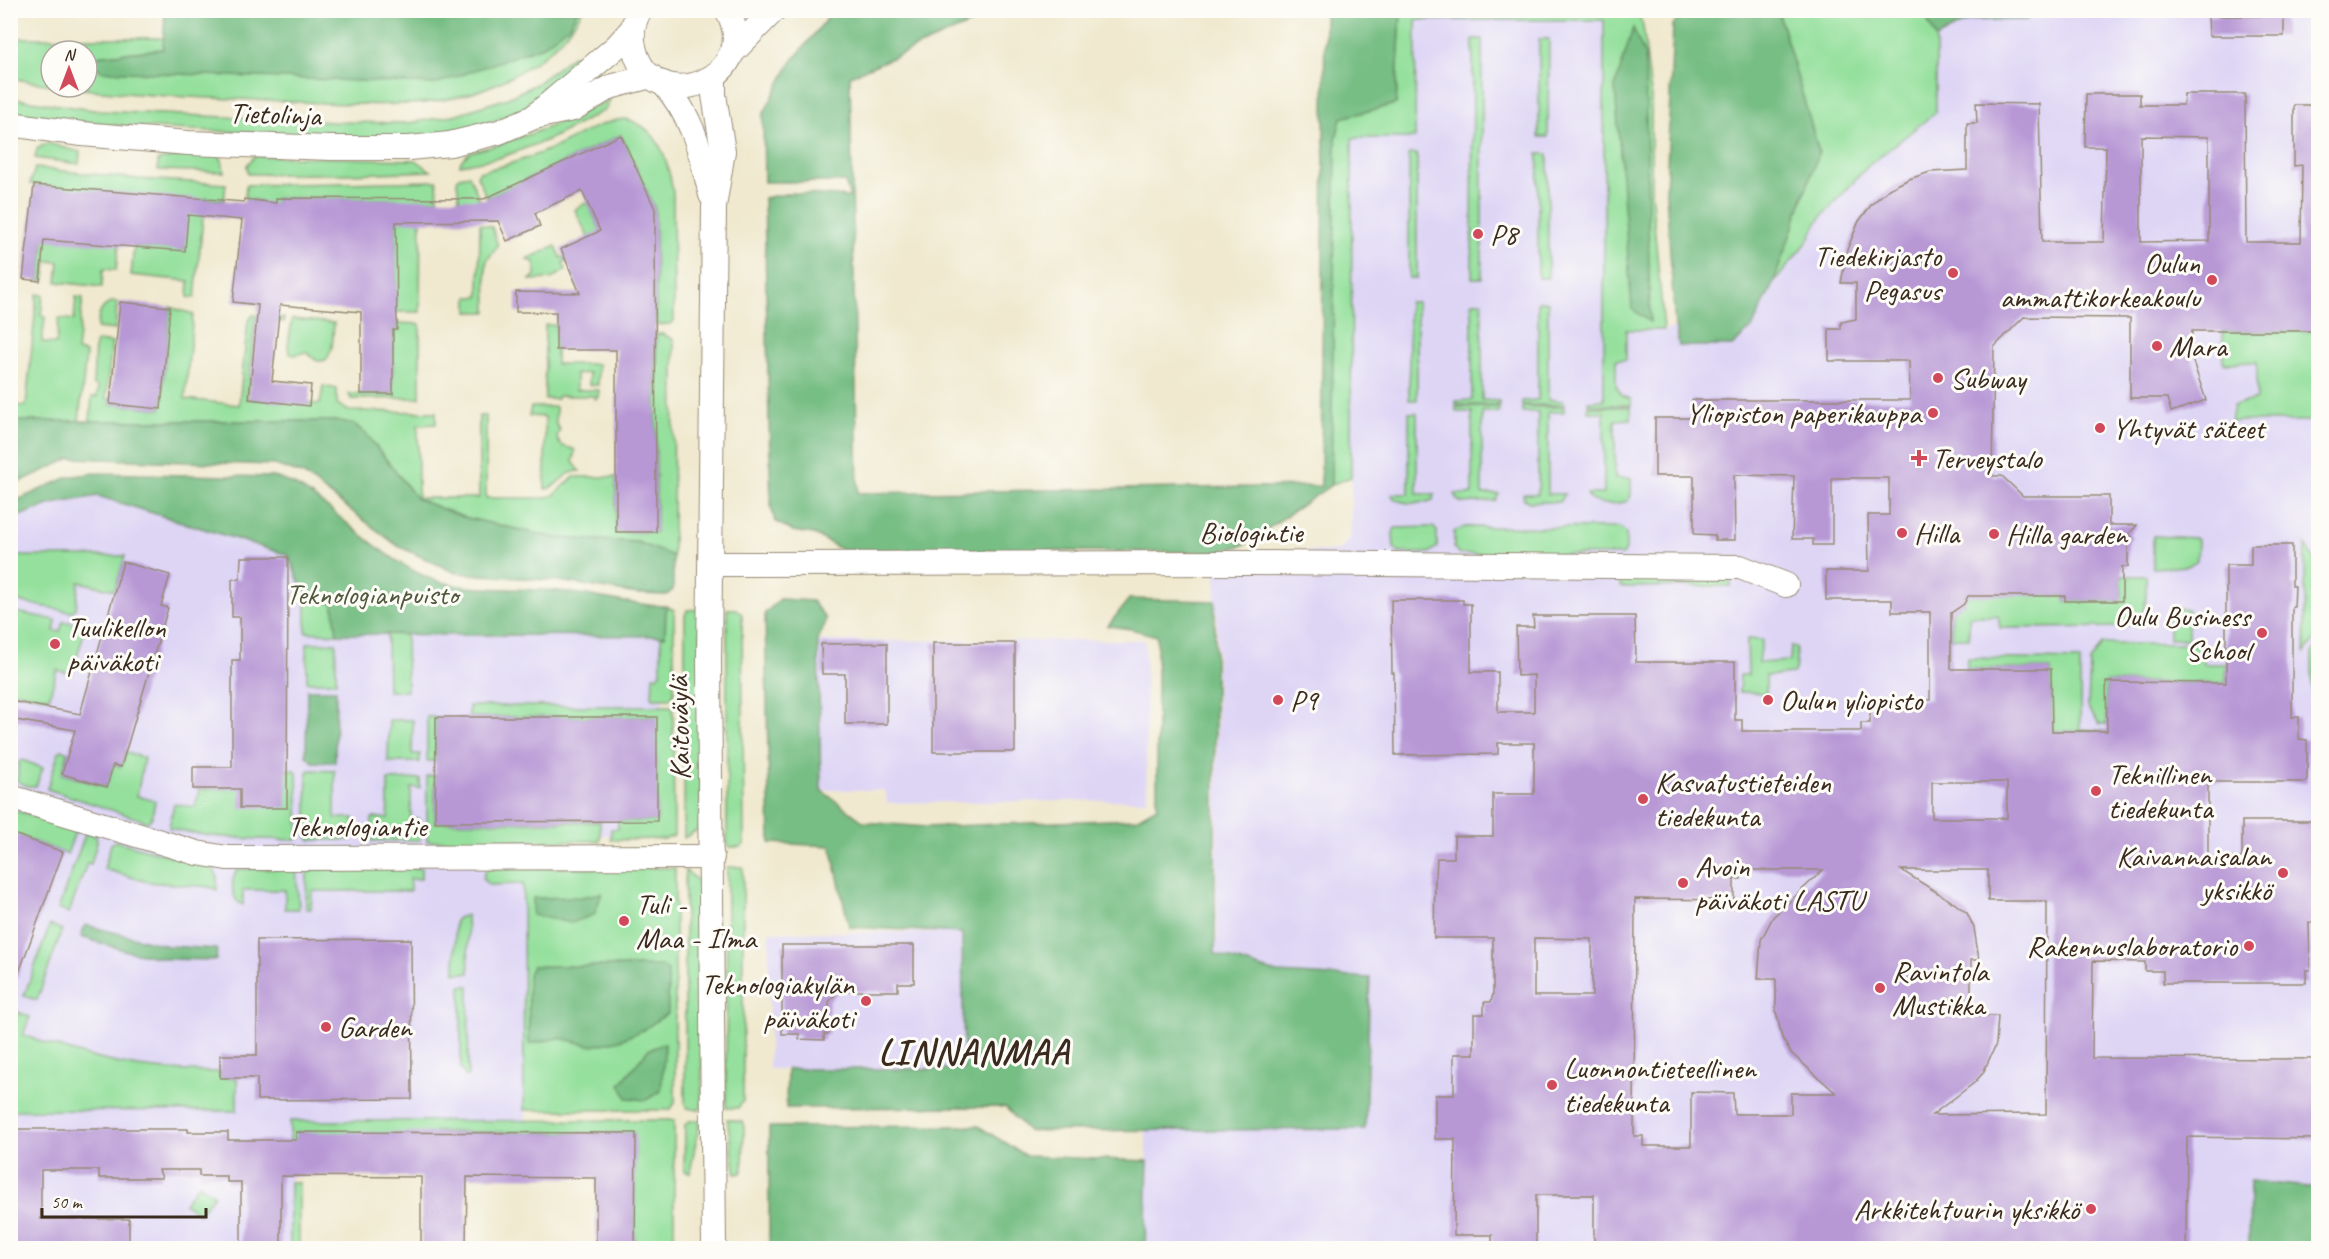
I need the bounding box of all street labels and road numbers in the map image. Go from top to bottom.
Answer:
street label: Tietolinja [228,93,324,135]
street label: Biologintie [1200,513,1305,551]
street label: Kaitoväylä [659,674,699,781]
street label: Teknologiantie [288,807,429,845]

